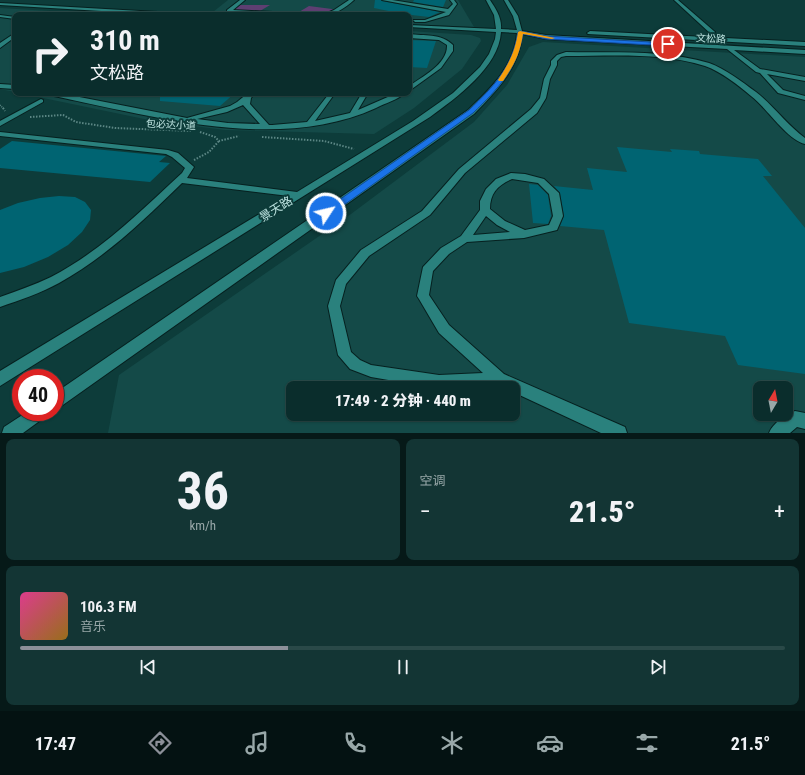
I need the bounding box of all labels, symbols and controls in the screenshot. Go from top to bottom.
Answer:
text: 310 m [90,24,160,57]
pin [651,27,685,61]
icon: right [24,28,76,80]
street label: 文松路 [696,32,726,45]
icon: arrive [657,33,679,55]
text: 文松路 [90,62,144,83]
street label: 包必达小道 [146,118,196,131]
position arrow [305,192,347,234]
street label: 景天路 [257,194,295,224]
speed limit sign: 40 [12,369,64,421]
north arrow [753,381,793,421]
map controls [753,381,793,421]
text: 17:49 · 2 分钟 · 440 m [335,392,471,410]
text: 36 [176,461,229,522]
text: 空调 [420,473,446,488]
text: 21.5° [569,494,636,529]
text: − [420,499,431,524]
text: + [774,499,785,524]
text: km/h [189,518,216,533]
text: 106.3 FM [80,598,137,616]
text: 音乐 [80,619,106,634]
icon: previous [137,656,159,678]
icon: pause [392,656,414,678]
icon: next [647,656,669,678]
icon: directions [146,729,174,757]
icon: music [243,729,271,757]
icon: phone [341,729,369,757]
icon: climate [438,729,466,757]
icon: car [536,729,564,757]
icon: filters [633,729,661,757]
text: 17:47 [35,733,76,754]
text: 21.5° [731,733,770,754]

